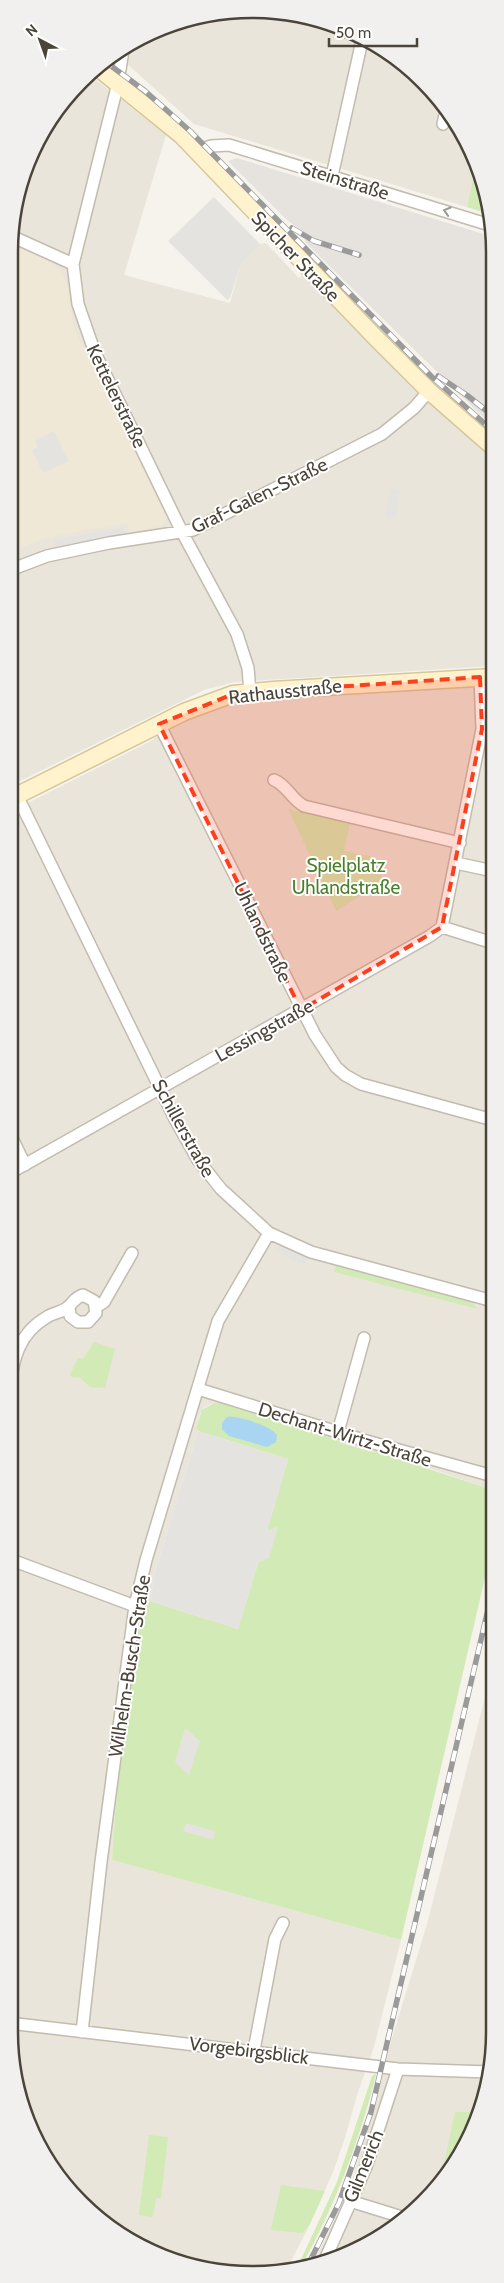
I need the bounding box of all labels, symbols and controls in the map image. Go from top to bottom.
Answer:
north arrow [15,15,65,65]
scale bar [329,15,416,47]
text: N [22,20,41,40]
text: 50 m [336,24,371,42]
street label: Steinstraße [298,156,392,205]
street label: Spicher Straße [247,206,345,307]
one-way arrow [443,207,451,217]
street label: Kettelerstraße [82,341,152,452]
street label: Graf-Galen-Straße [187,452,331,538]
street label: Rathausstraße [227,674,343,709]
park label: Spielplatz Uhlandstraße [292,854,401,899]
street label: Uhlandstraße [228,878,297,986]
street label: Lessingstraße [211,994,318,1067]
street label: Schillerstraße [147,1075,220,1182]
street label: Dechant-Wirtz-Straße [256,1397,434,1472]
street label: Wilhelm-Busch-Straße [104,1573,155,1759]
street label: Vorgebirgsblick [188,2032,310,2069]
street label: Gilmerich [338,2126,388,2206]

